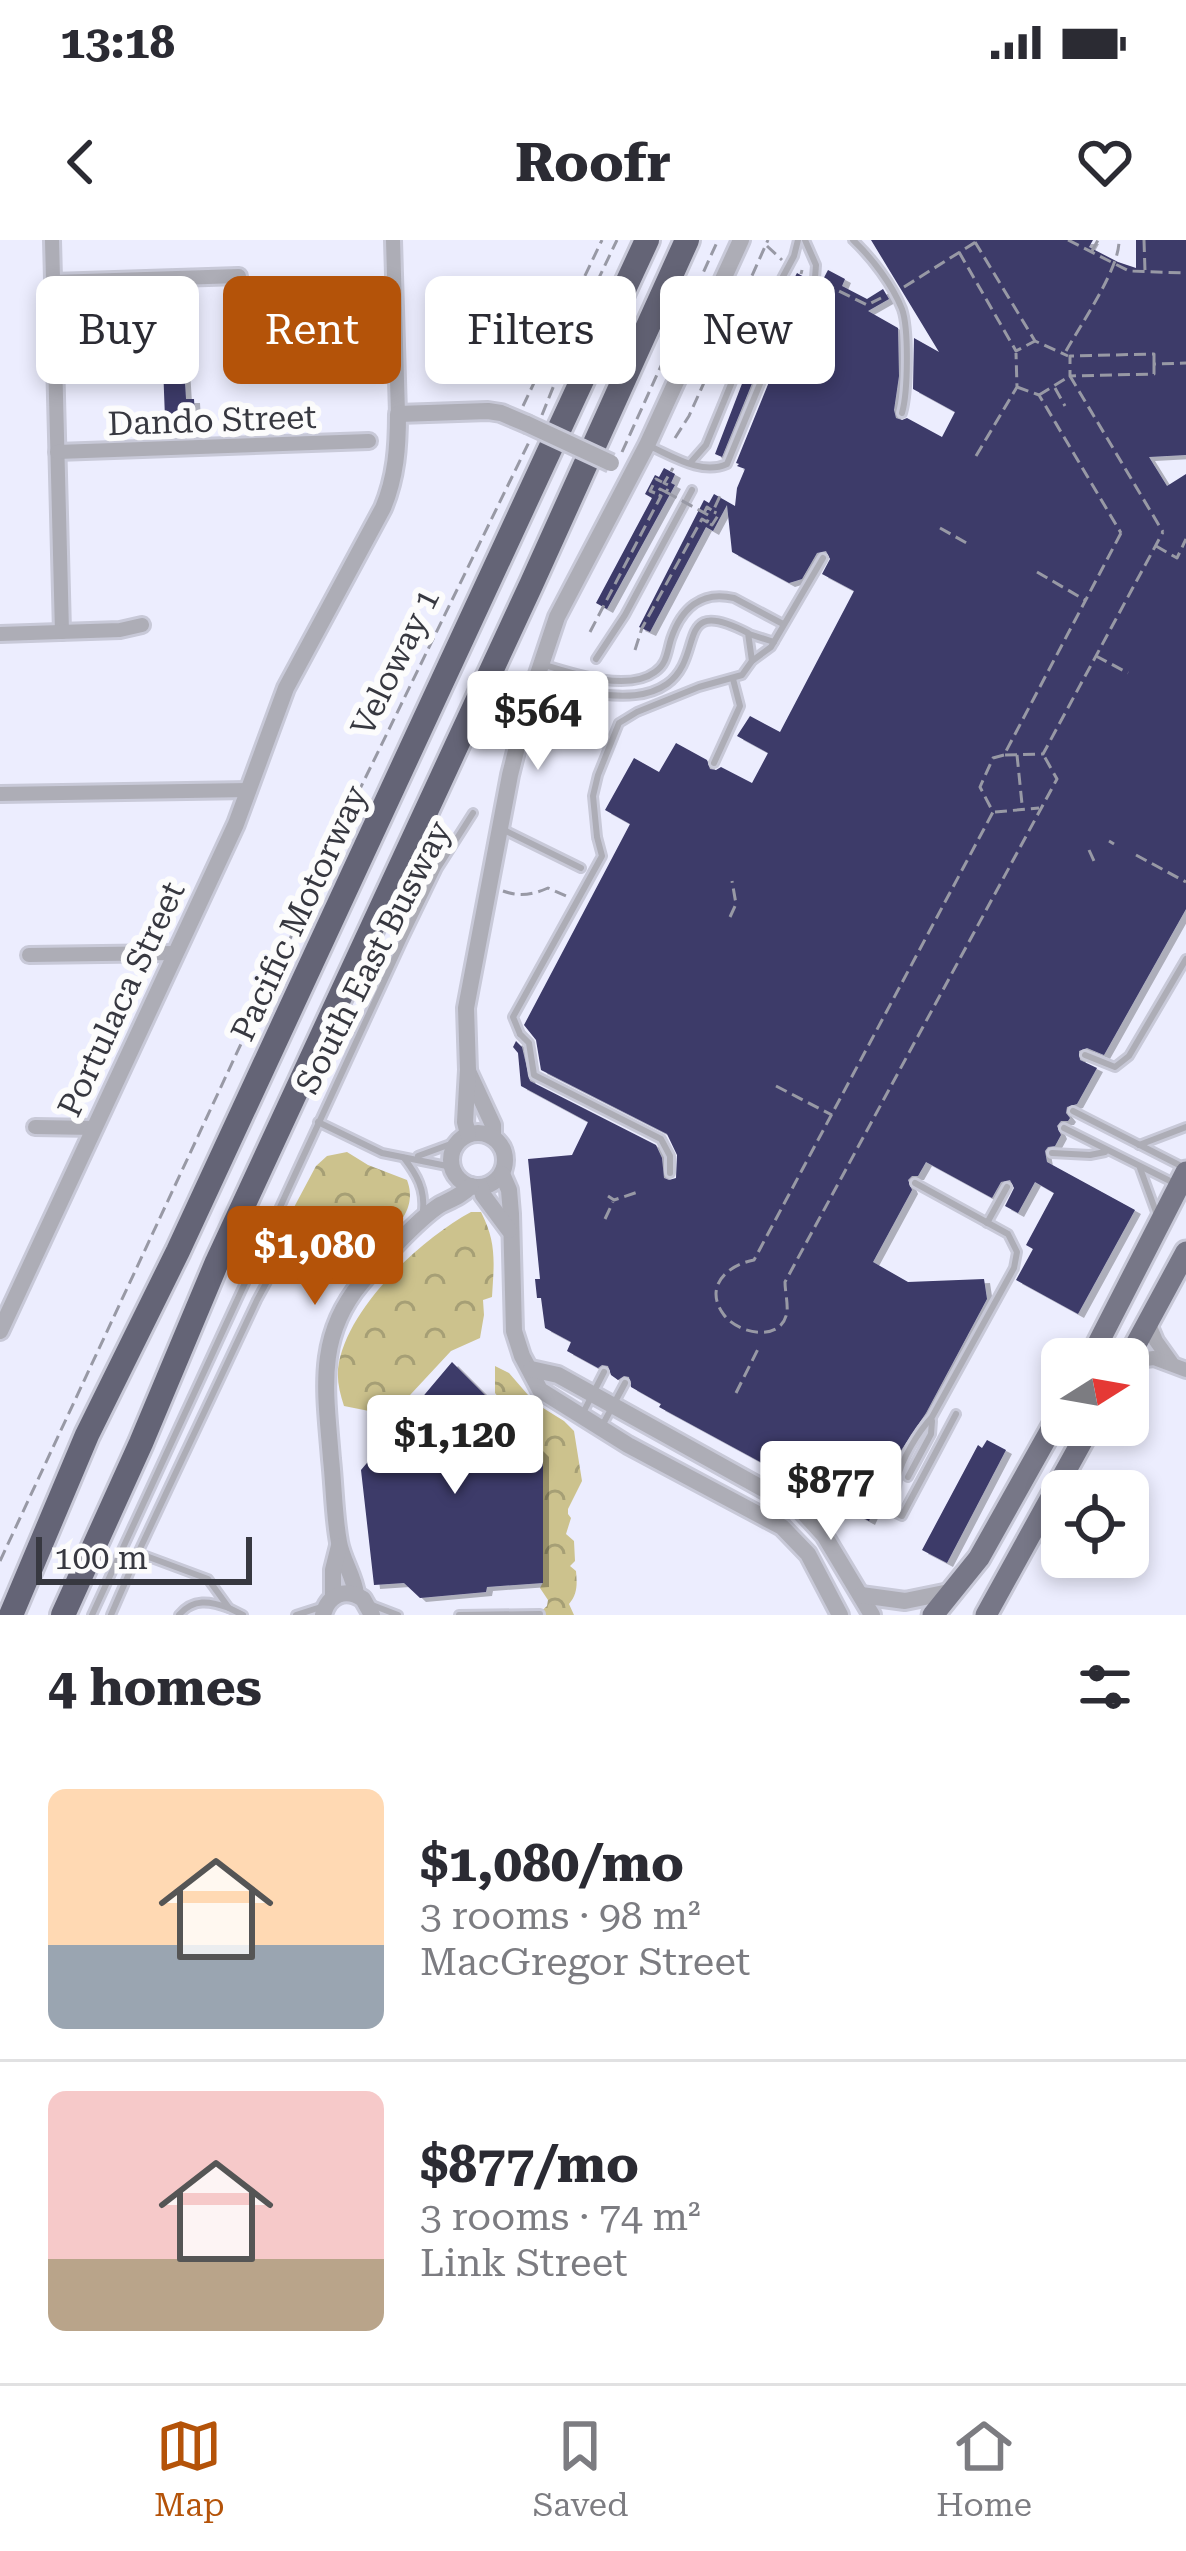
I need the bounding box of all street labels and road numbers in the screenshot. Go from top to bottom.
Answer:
street label: Dando Street [107,397,317,443]
street label: Veloway 1 [343,582,447,742]
street label: Pacific Motorway [223,779,375,1047]
street label: South East Busway [287,814,459,1100]
street label: Portulaca Street [49,875,193,1123]

